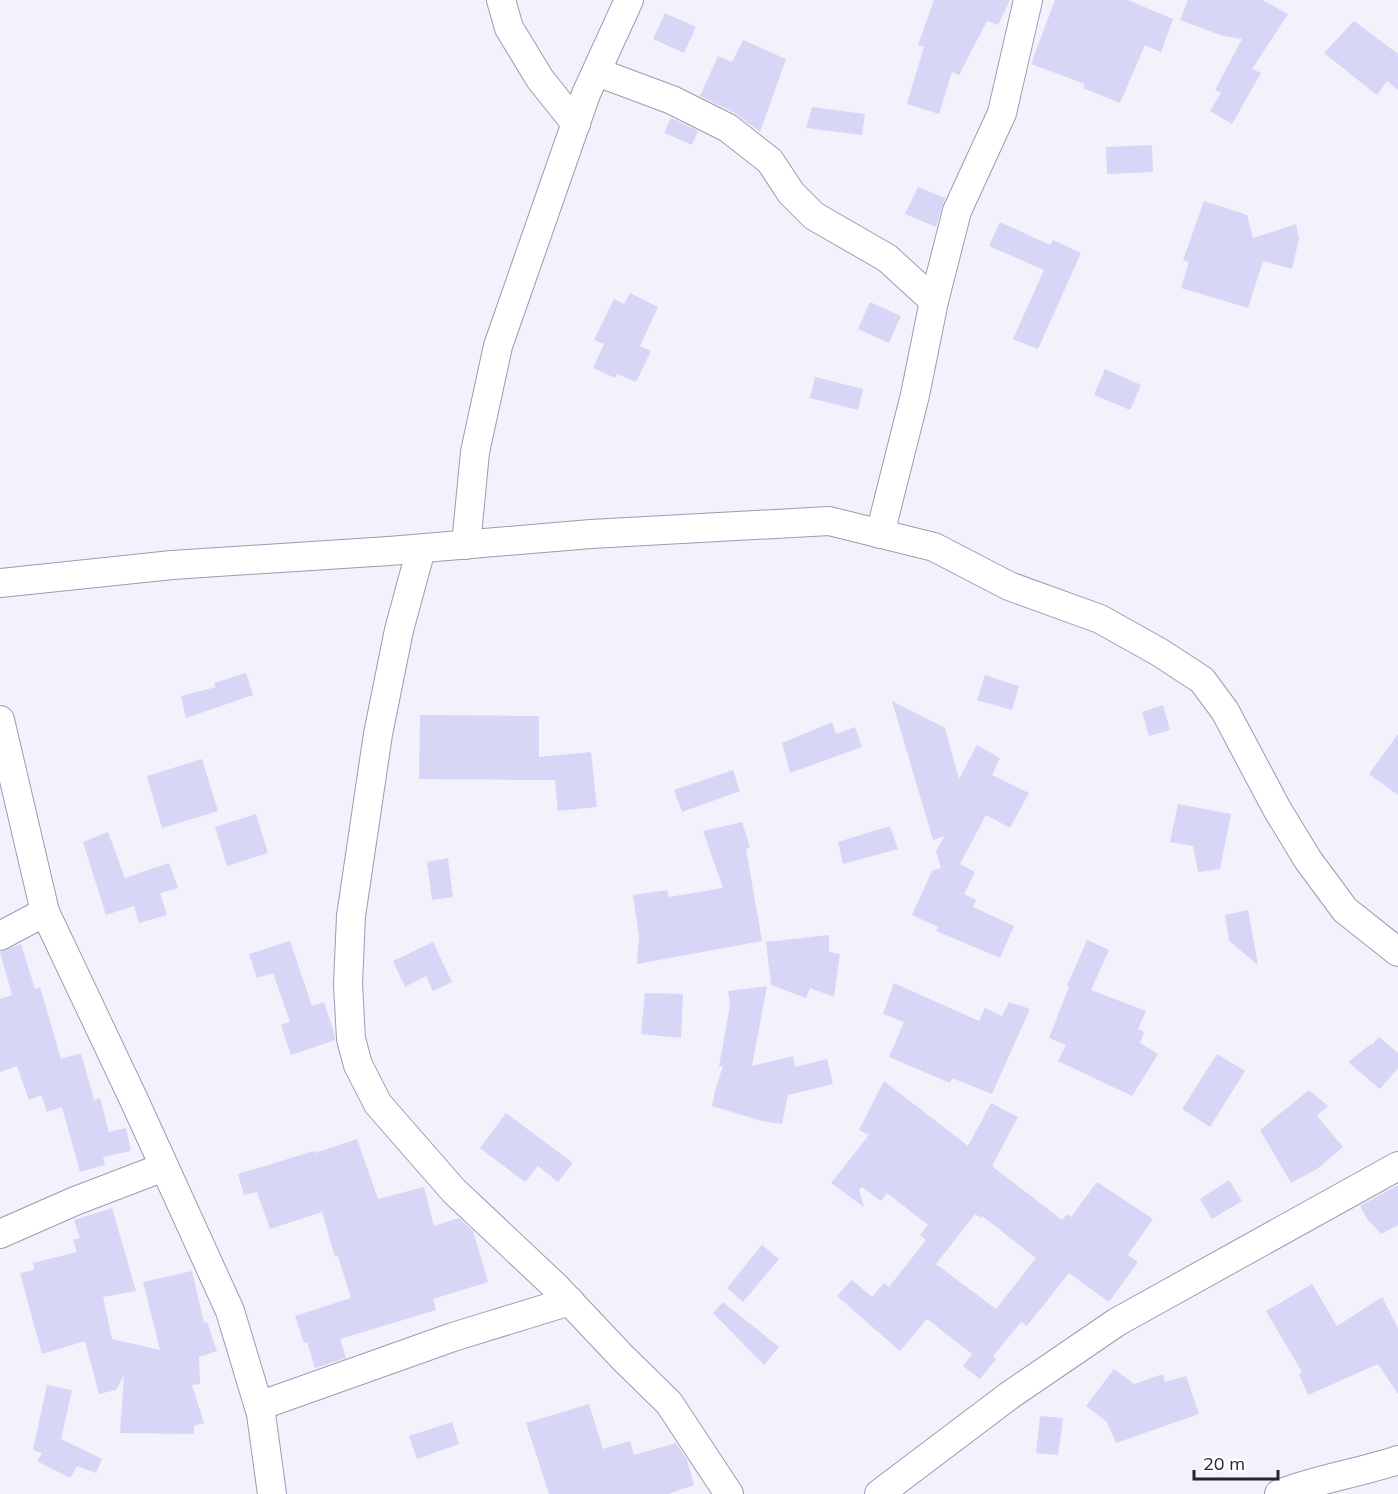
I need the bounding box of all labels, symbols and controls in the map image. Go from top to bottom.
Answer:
scale bar [1194,1443,1278,1481]
text: 20 m [1203,1452,1245,1475]

